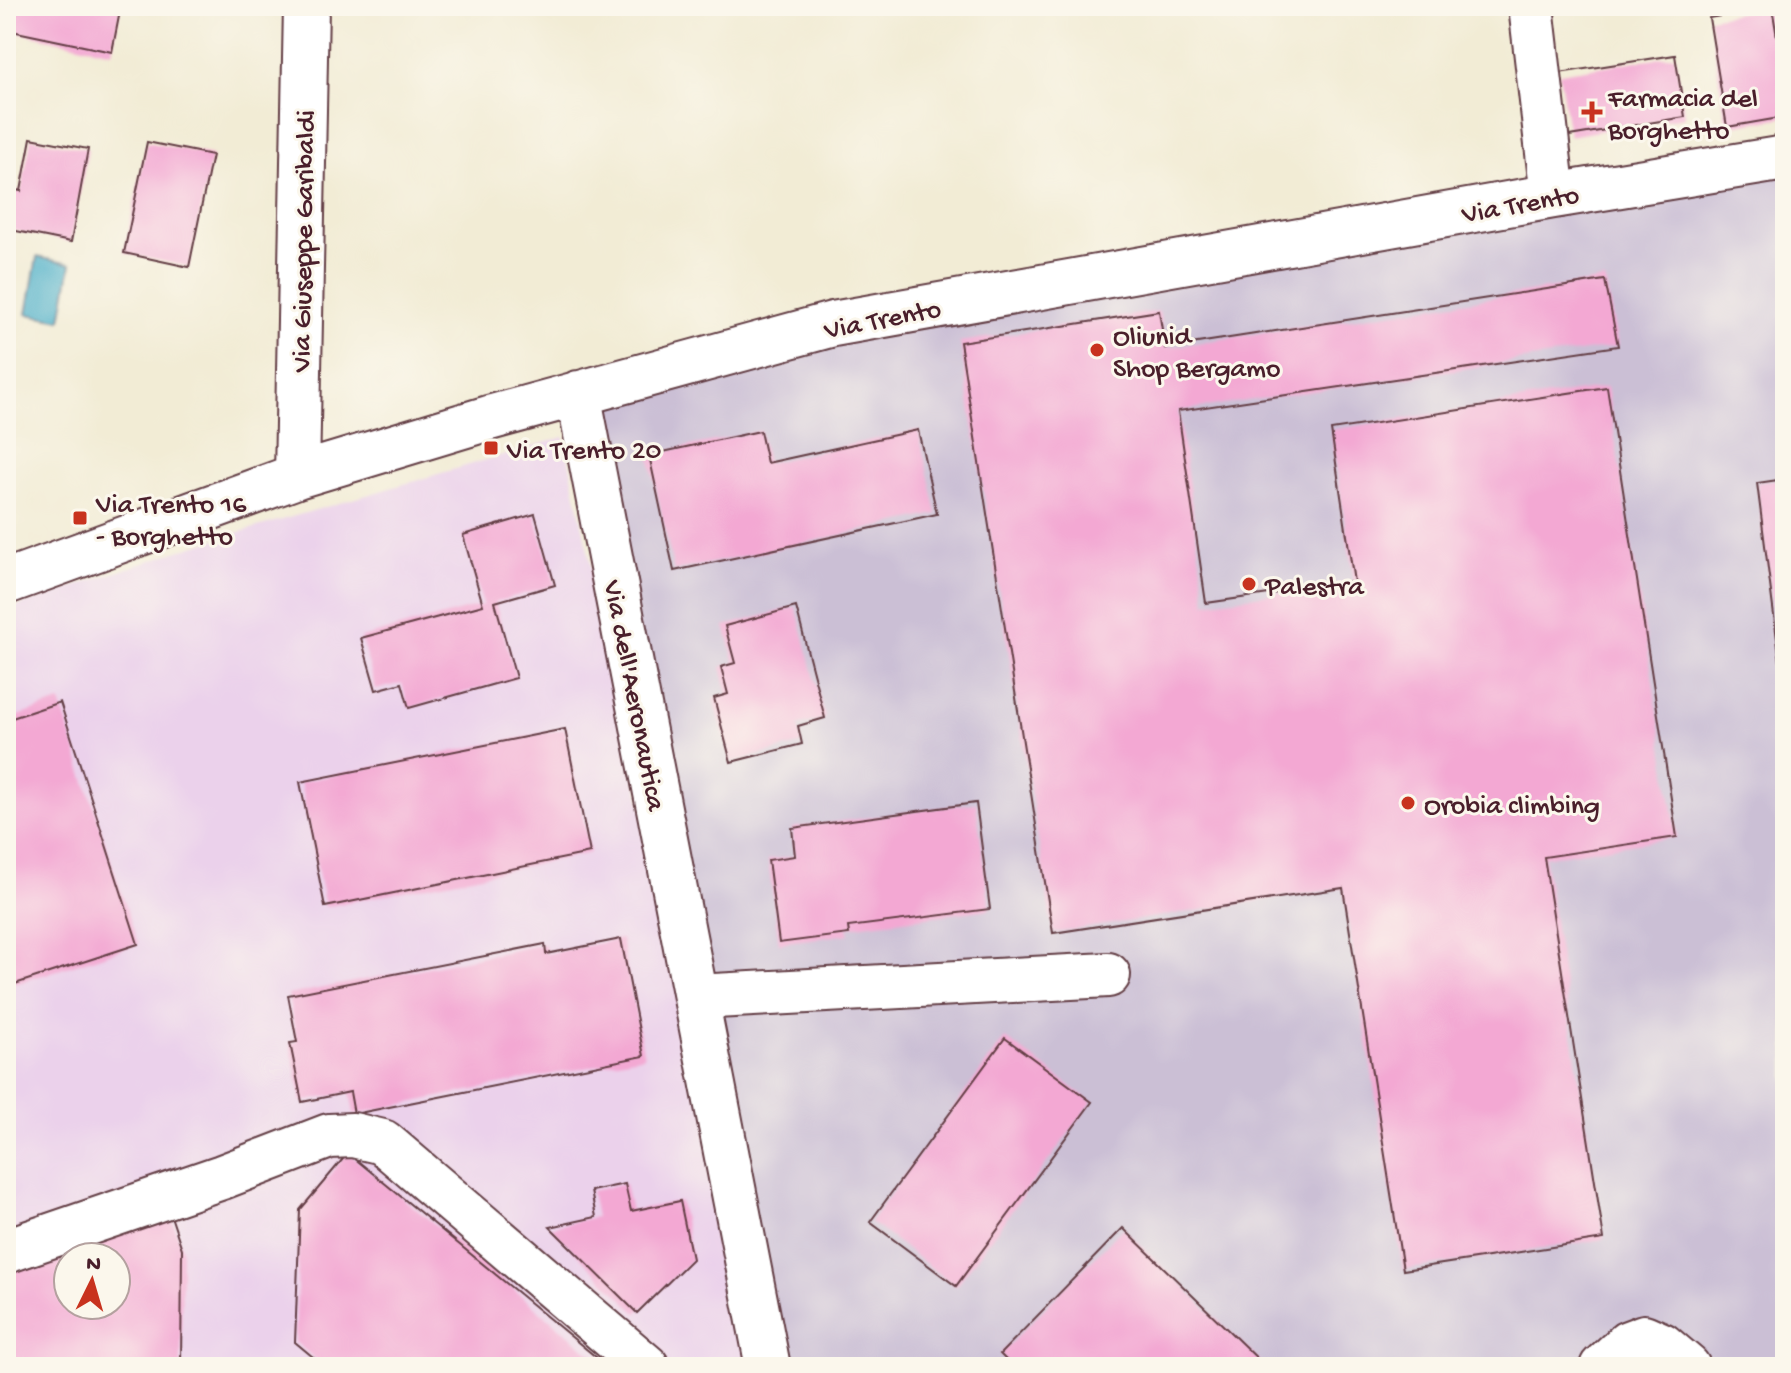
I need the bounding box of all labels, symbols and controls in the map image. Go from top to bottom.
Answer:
place label: Farmacia del Borghetto [1607,84,1758,149]
marker: Farmacia del Borghetto [1583,103,1601,121]
street label: Via Giuseppe Garibaldi [287,110,324,373]
street label: Via Trento [1459,180,1582,233]
street label: Via Trento [821,294,944,349]
place label: Oliunid Shop Bergamo [1113,322,1281,387]
marker: Oliunid Shop Bergamo [1088,341,1106,359]
place label: Via Trento 20 [506,436,662,469]
marker: Via Trento 20 [482,439,500,457]
place label: Via Trento 16 - Borghetto [95,490,247,555]
marker: Via Trento 16 - Borghetto [71,509,89,527]
place label: Palestra [1264,572,1365,605]
marker: Palestra [1240,575,1258,593]
street label: Via dell'Aeronautica [594,577,671,815]
place label: Orobia climbing [1424,791,1600,824]
marker: Orobia climbing [1399,794,1417,812]
north arrow [52,1241,132,1321]
text: N [85,1251,102,1279]

